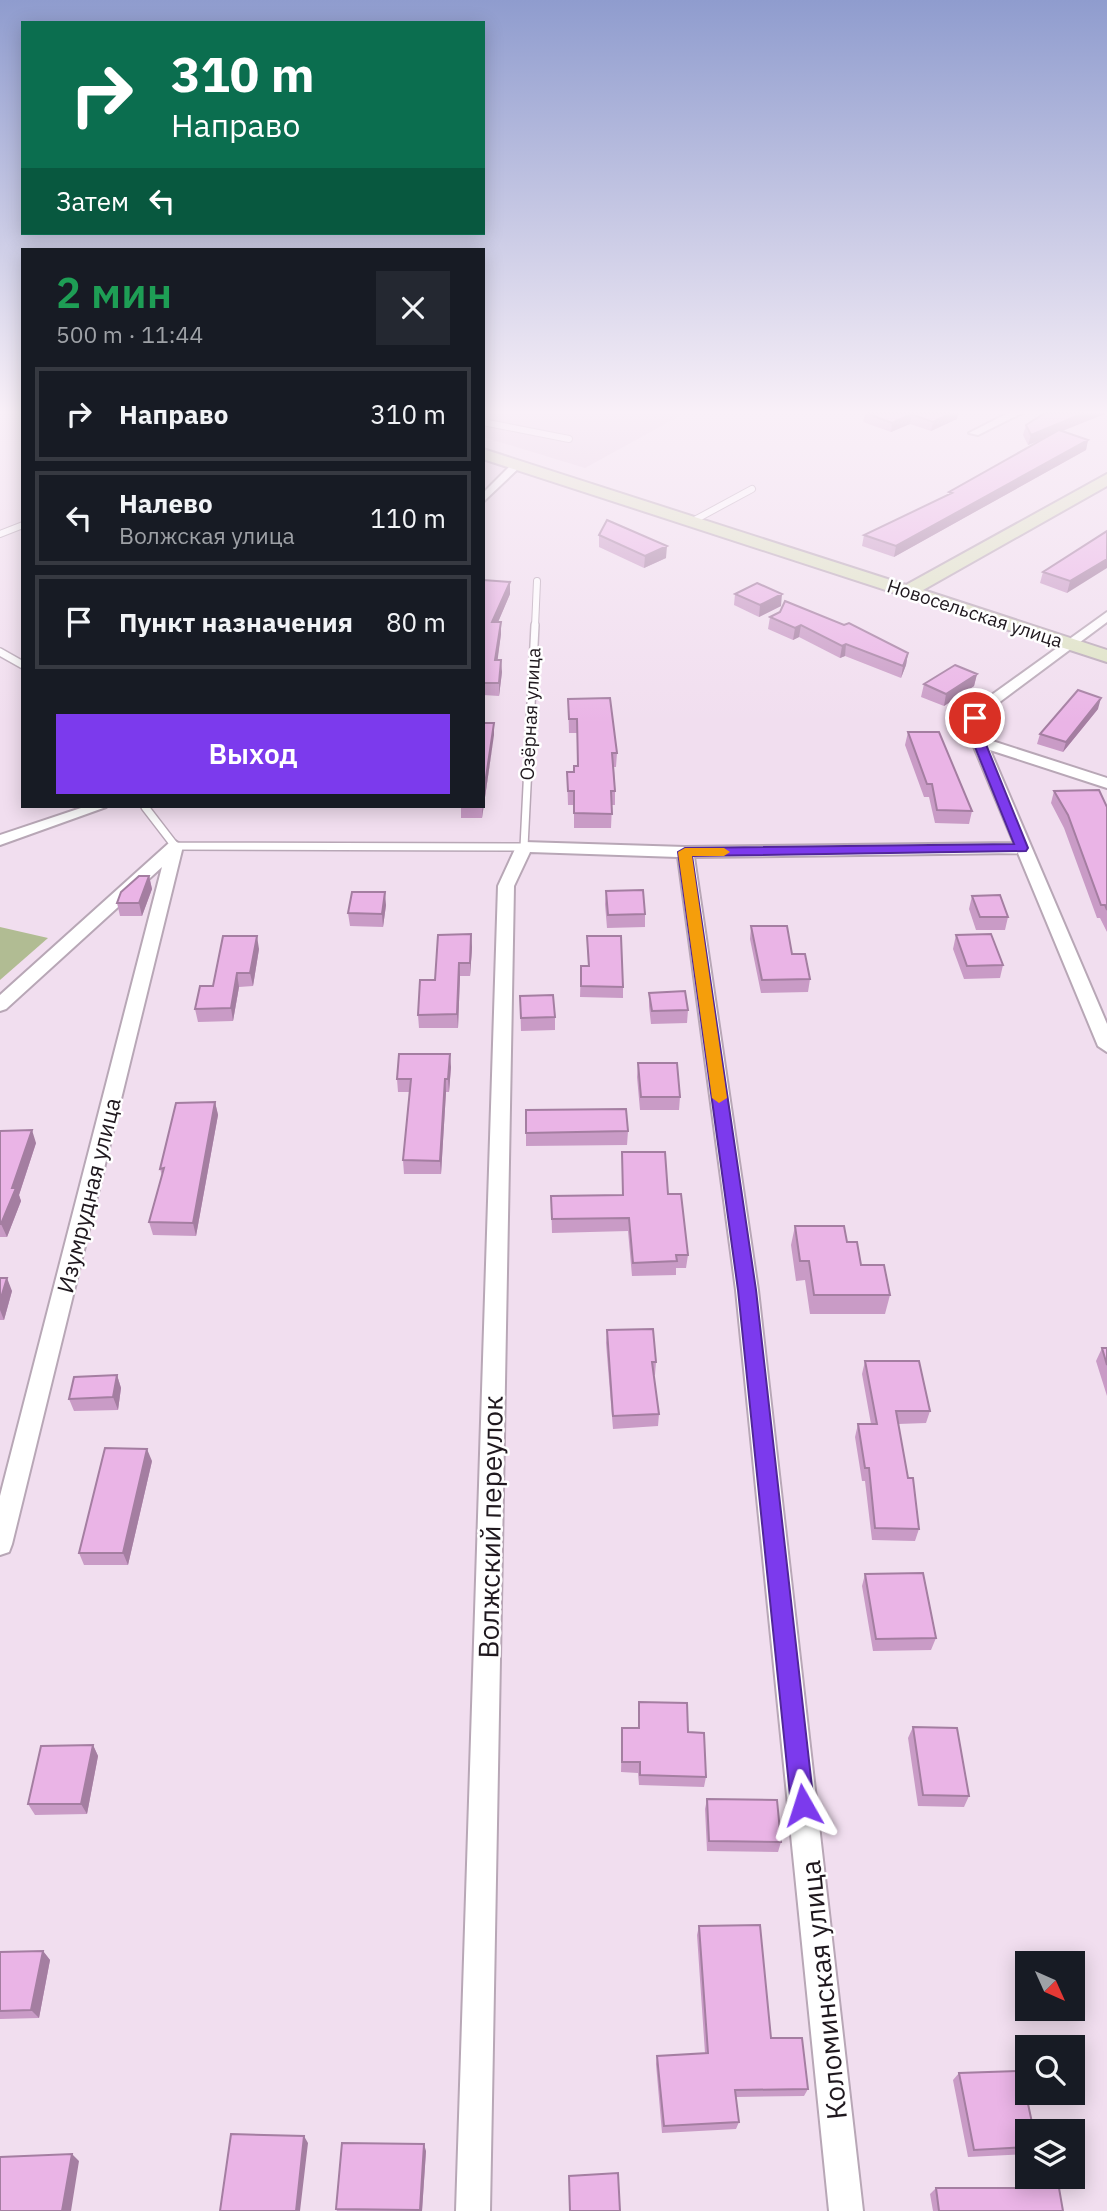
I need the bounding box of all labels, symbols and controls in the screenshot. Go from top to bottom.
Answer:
text: 310 m [171,42,315,105]
icon: right [56,49,147,140]
text: Направо [171,104,300,146]
icon: left [143,182,181,220]
text: Затем [56,184,129,218]
text: 2 мин [56,265,172,320]
button: close [376,271,450,345]
text: 500 m · 11:44 [56,319,203,349]
icon: right [60,395,98,433]
text: Направо [119,397,228,431]
text: 310 m [370,397,446,431]
text: Налево [119,486,213,520]
icon: left [60,499,98,537]
text: 110 m [370,501,446,535]
text: Волжская улица [119,520,295,550]
street label: Новосельская улица [884,573,1066,653]
icon: arrive [60,603,98,641]
text: Пункт назначения [119,605,353,639]
text: 80 m [386,605,446,639]
street label: Озёрная улица [515,647,545,781]
pin [945,688,1005,748]
icon: arrive [956,699,994,737]
button: Выход [56,714,450,794]
street label: Изумрудная улица [49,1094,127,1296]
street label: Волжский переулок [469,1395,511,1659]
position arrow [766,1768,840,1842]
street label: Коломинская улица [791,1858,855,2122]
north arrow [1015,1951,1085,2021]
map controls [1015,1951,1085,2189]
button: search [1015,2035,1085,2105]
button: layers [1015,2119,1085,2189]

